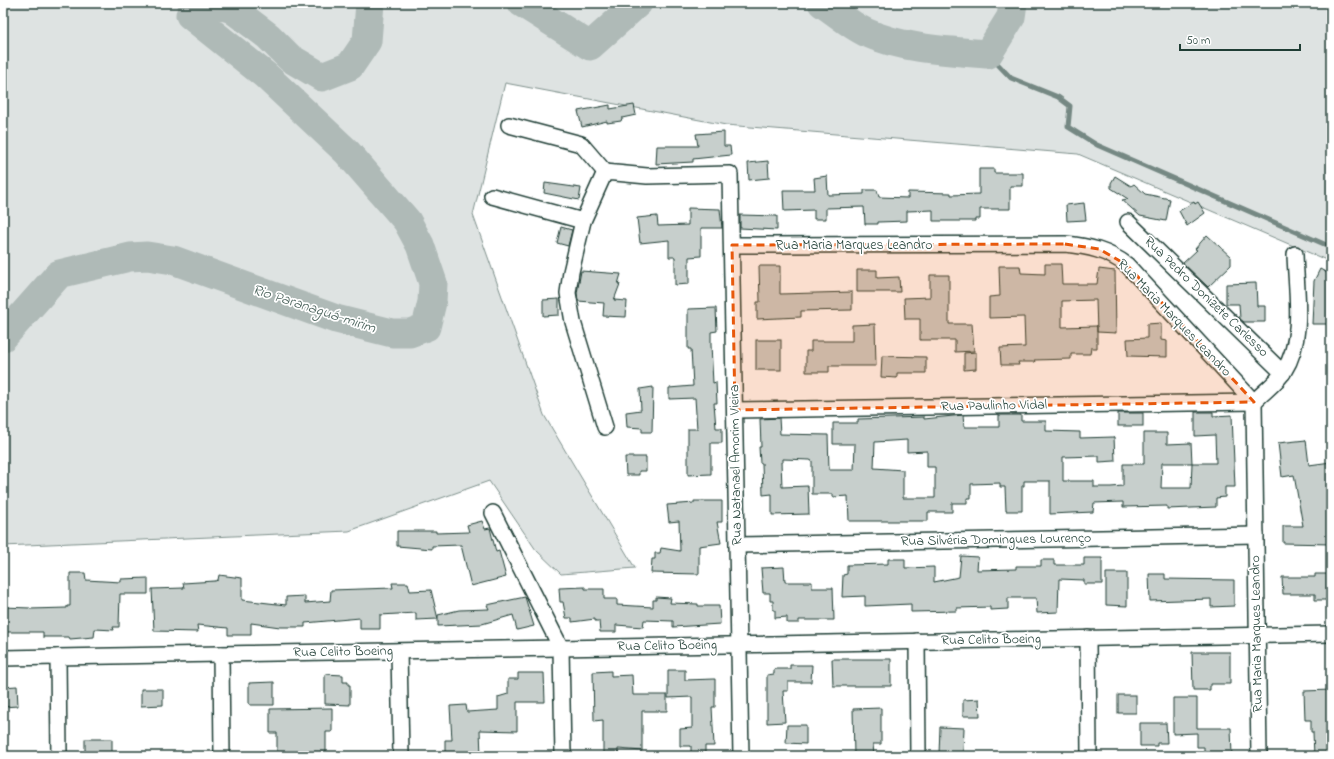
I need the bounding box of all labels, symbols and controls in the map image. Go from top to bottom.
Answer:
scale bar [1180,26,1300,52]
text: 50 m [1186,32,1210,50]
street label: Rua Pedro Donizete Carlesso [1139,232,1273,362]
street label: Rua Maria Marques Leandro [775,235,933,256]
street label: Rua Maria Marques Leandro [1112,254,1236,382]
water label: Rio Paranaguá-mirim [249,279,379,340]
street label: Rua Natanael Amorim Vieira [724,384,748,546]
street label: Rua Paulinho Vidal [941,395,1047,417]
street label: Rua Silvéria Domingues Lourenço [900,528,1092,553]
street label: Rua Maria Marques Leandro [1245,555,1269,713]
street label: Rua Celito Boeing [941,629,1041,652]
street label: Rua Celito Boeing [617,635,717,658]
street label: Rua Celito Boeing [293,641,393,664]

